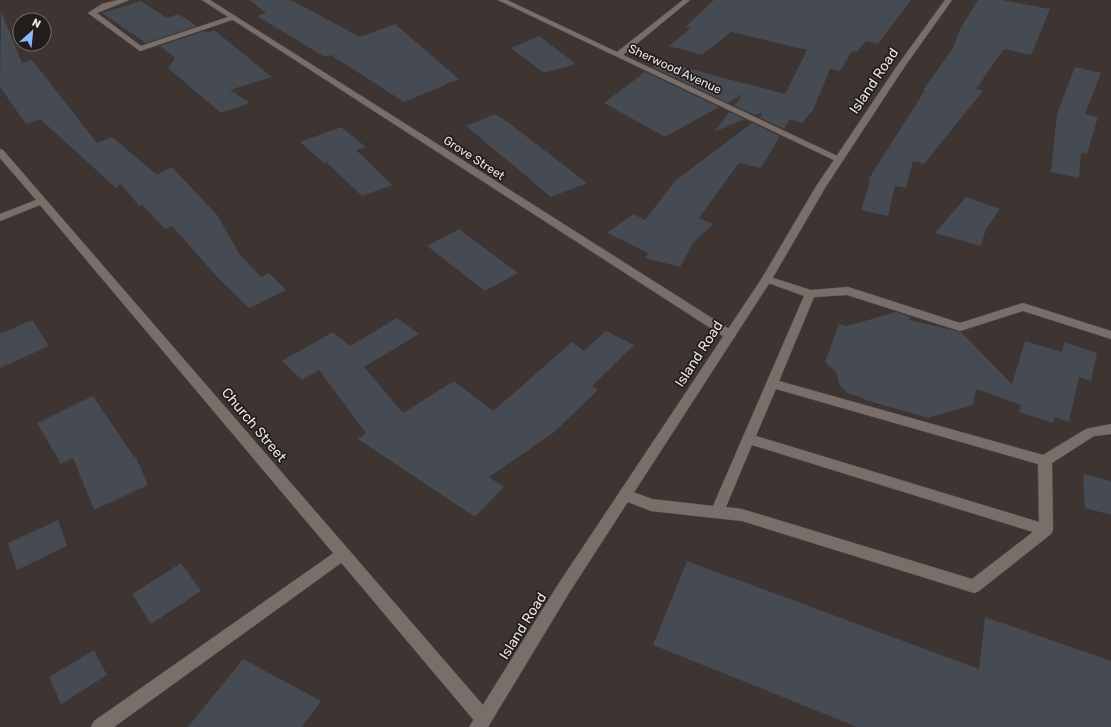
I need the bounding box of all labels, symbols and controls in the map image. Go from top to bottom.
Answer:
north arrow [12,12,52,52]
text: N [30,16,43,31]
street label: Sherwood Avenue [626,41,724,97]
street label: Island Road [846,45,902,117]
street label: Grove Street [441,133,507,183]
street label: Island Road [671,318,727,390]
street label: Church Street [218,384,290,466]
street label: Island Road [496,589,550,663]

